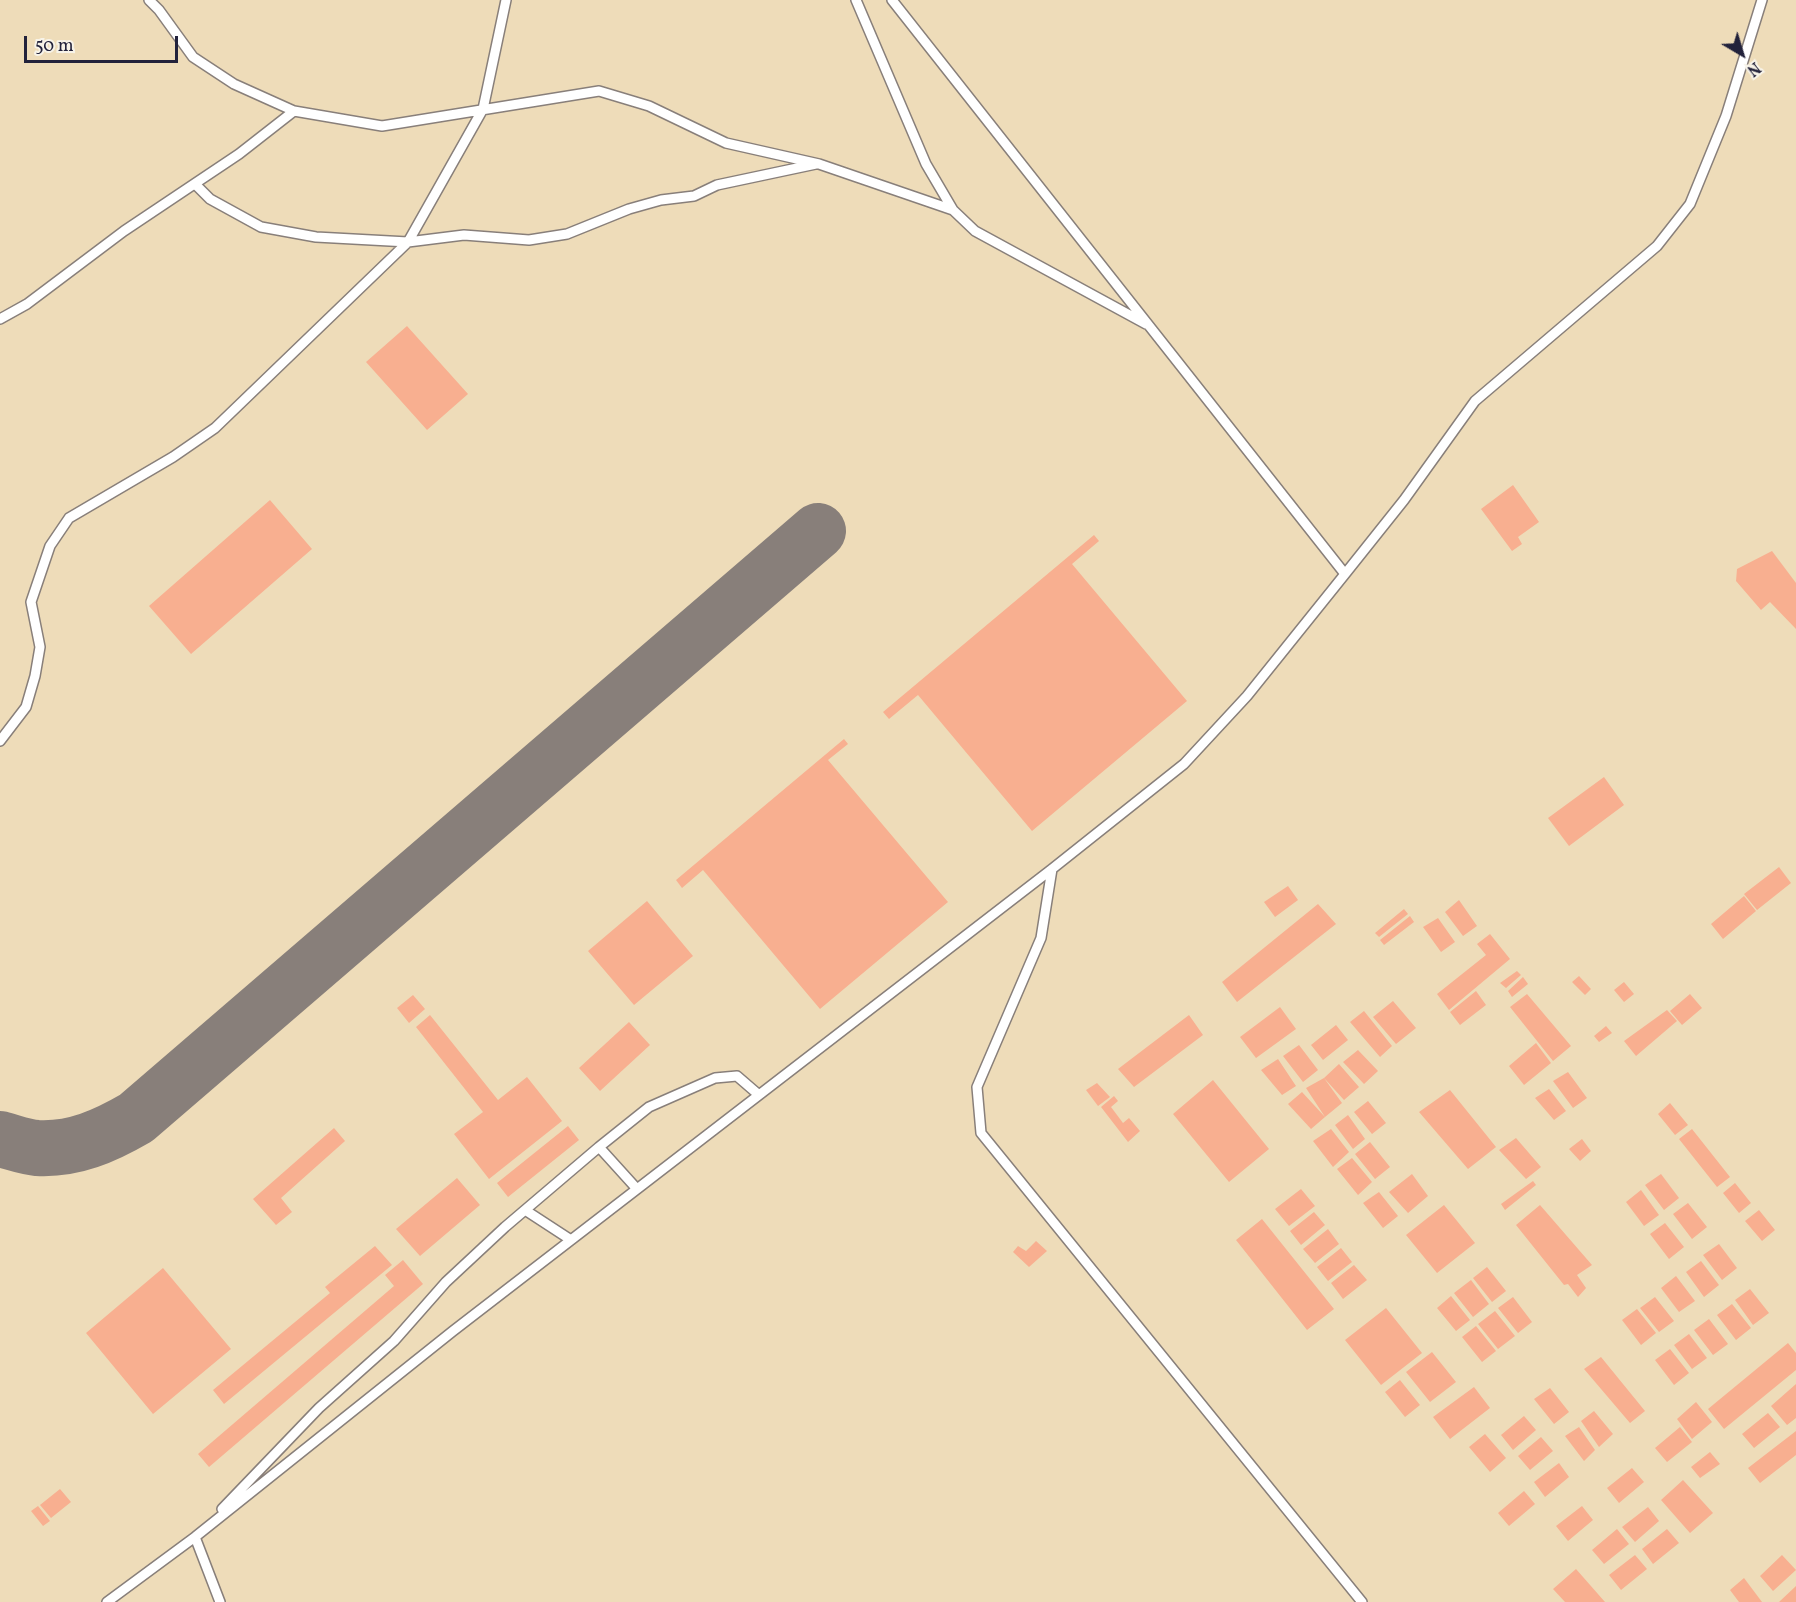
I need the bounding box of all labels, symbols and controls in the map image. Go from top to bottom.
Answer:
scale bar [27,24,182,62]
north arrow [1712,24,1772,84]
text: 50 m [35,34,74,59]
text: N [1742,56,1764,80]

